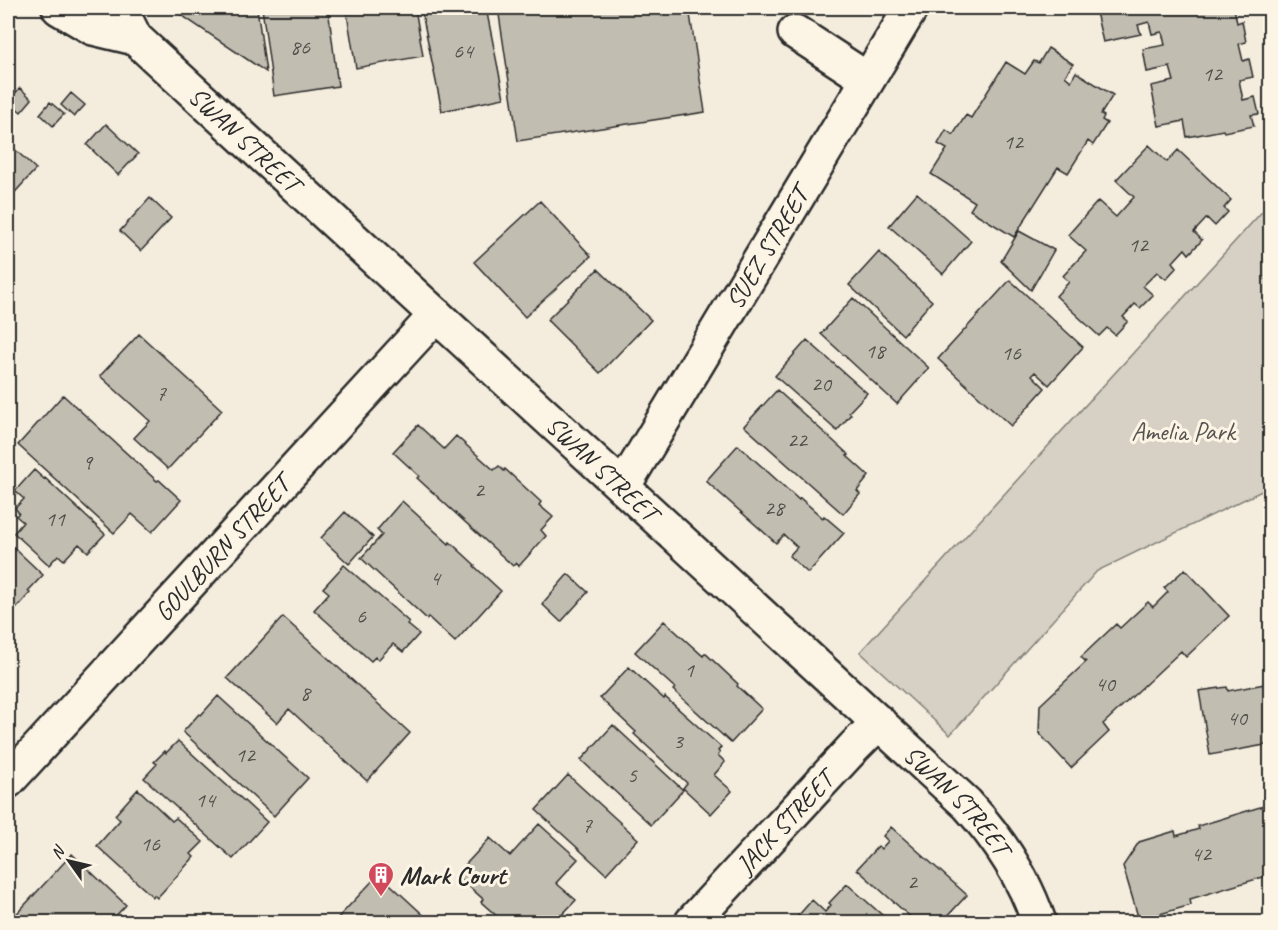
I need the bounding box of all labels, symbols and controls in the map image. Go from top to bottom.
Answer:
house number: 86 [290,33,311,61]
house number: 64 [453,37,475,65]
house number: 12 [1202,60,1224,88]
street label: SWAN STREET [182,79,312,203]
house number: 12 [1003,128,1025,156]
street label: SUEZ STREET [718,175,820,315]
house number: 12 [1128,231,1150,259]
house number: 18 [865,337,887,365]
house number: 16 [1001,339,1022,367]
house number: 20 [811,370,833,398]
house number: 7 [156,379,167,407]
street label: SWAN STREET [539,409,669,532]
park label: Amelia Park [1131,415,1237,448]
house number: 22 [787,426,809,454]
house number: 9 [82,448,94,476]
street label: GOULBURN STREET [147,463,302,628]
house number: 2 [474,476,486,504]
house number: 28 [764,494,786,522]
house number: 11 [45,505,66,533]
house number: 4 [430,564,442,592]
house number: 6 [356,602,367,630]
house number: 1 [684,656,695,684]
house number: 40 [1095,670,1117,698]
house number: 8 [300,679,312,707]
house number: 40 [1227,704,1249,732]
house number: 3 [673,727,685,755]
street label: SWAN STREET [897,738,1021,866]
house number: 12 [235,741,257,769]
street label: JACK STREET [727,760,844,882]
house number: 5 [627,761,638,789]
house number: 14 [195,786,217,814]
house number: 7 [582,811,593,839]
house number: 16 [140,830,161,858]
north arrow [39,831,99,891]
house number: 42 [1191,840,1213,868]
text: N [46,841,70,863]
place label: Mark Court [400,859,508,892]
building icon: Mark Court [366,860,396,898]
house number: 2 [907,868,919,896]

